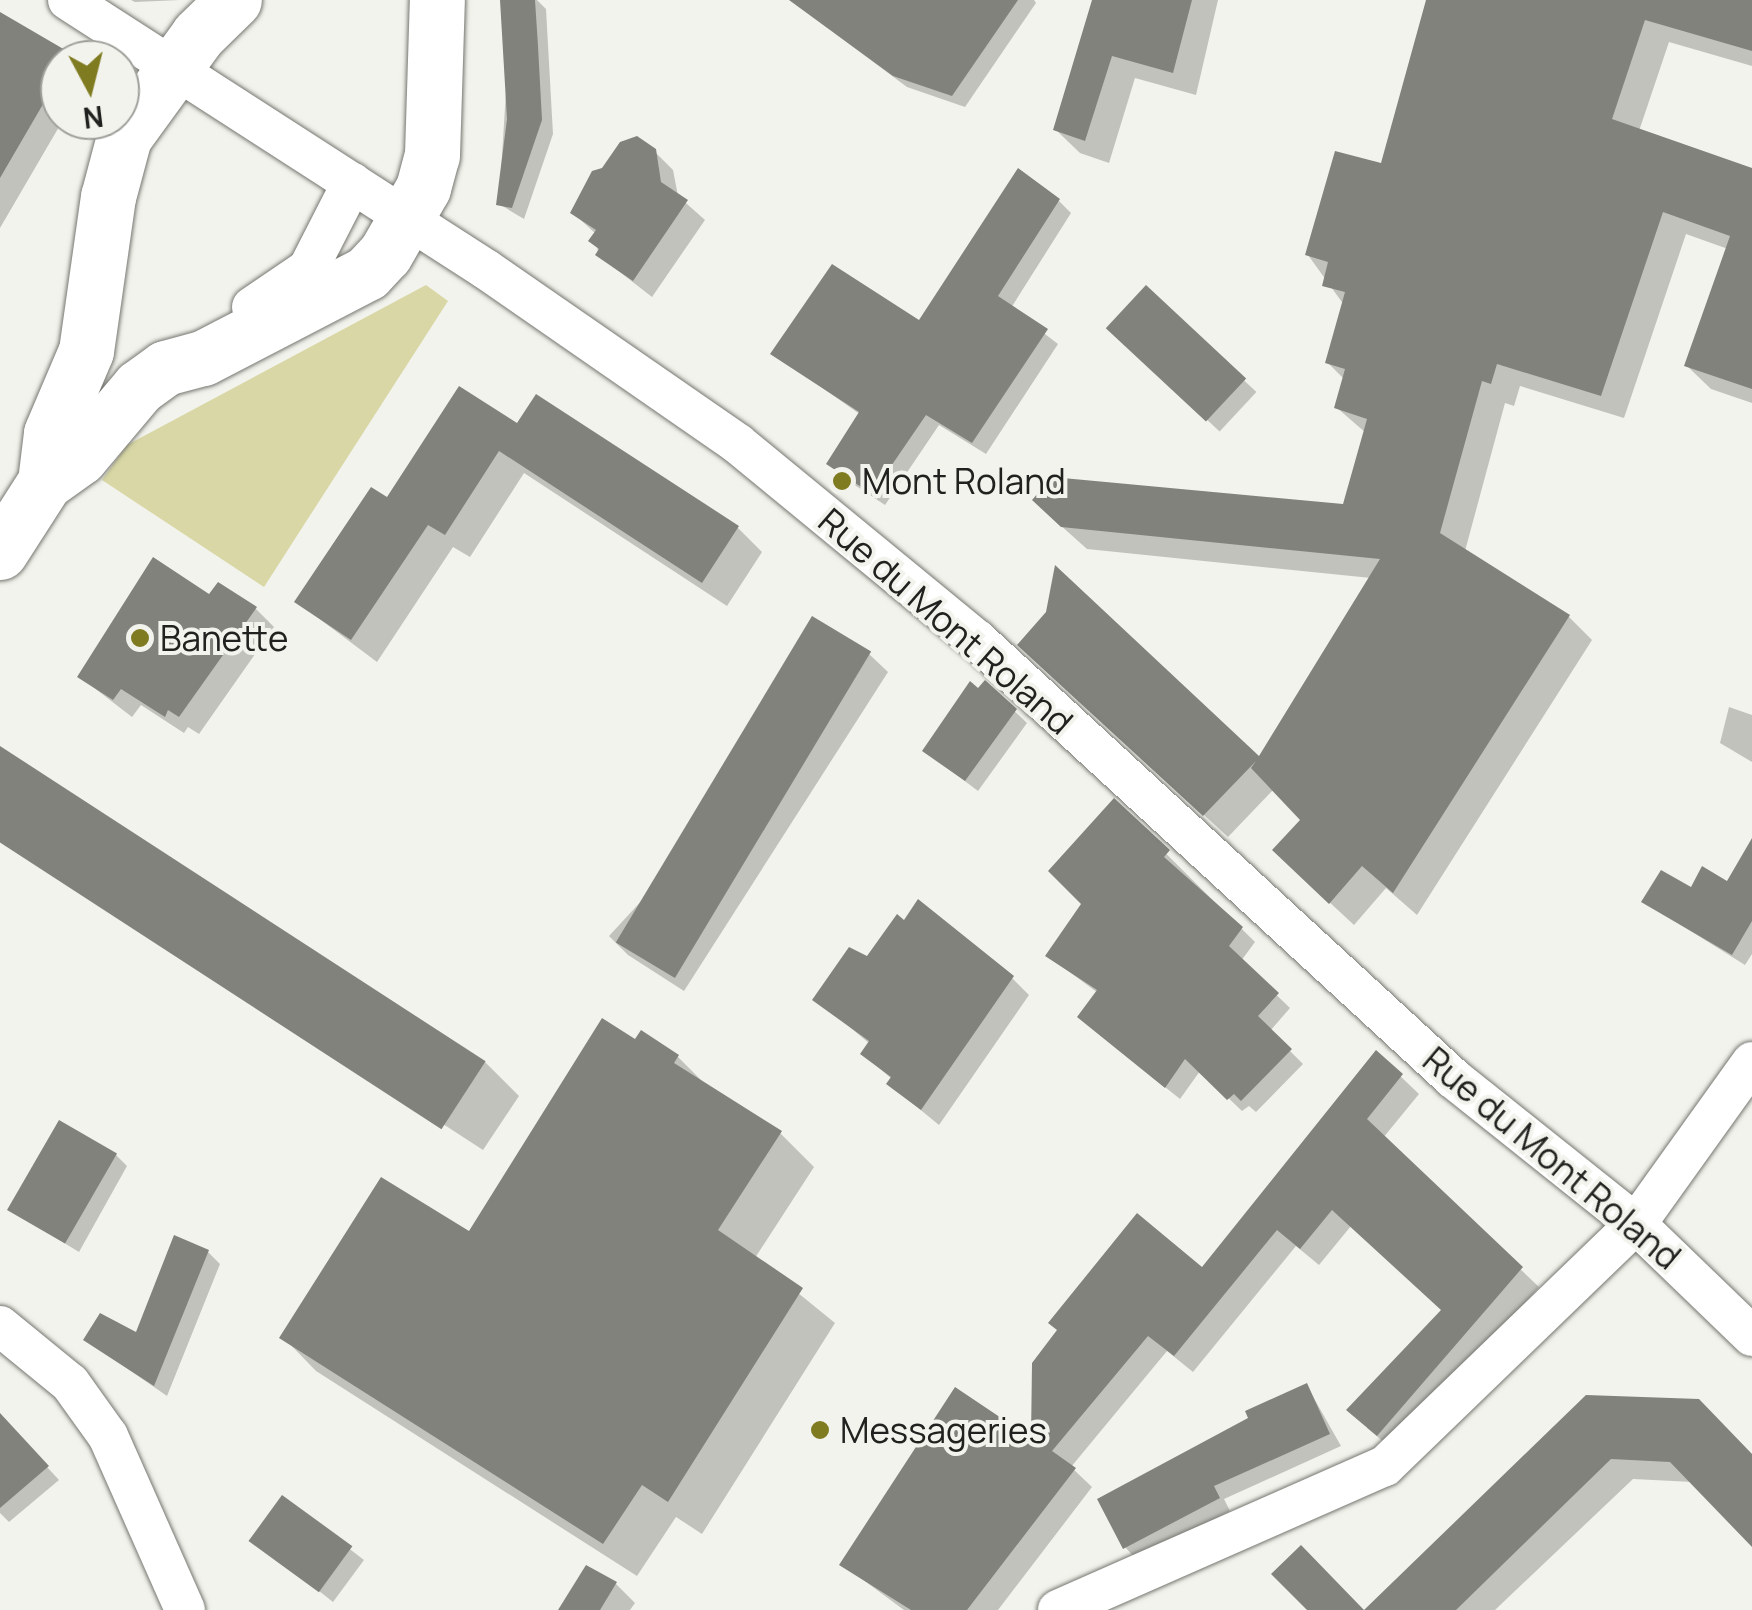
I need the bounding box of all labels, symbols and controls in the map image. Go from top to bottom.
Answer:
north arrow [40,40,140,140]
text: N [81,98,106,138]
place label: Mont Roland [862,460,1066,502]
marker: Mont Roland [831,470,853,492]
street label: Rue du Mont Roland [811,499,1081,743]
place label: Banette [160,617,288,659]
marker: Banette [129,627,151,649]
street label: Rue du Mont Roland [1415,1038,1689,1278]
place label: Messageries [840,1409,1047,1451]
marker: Messageries [809,1419,831,1441]

